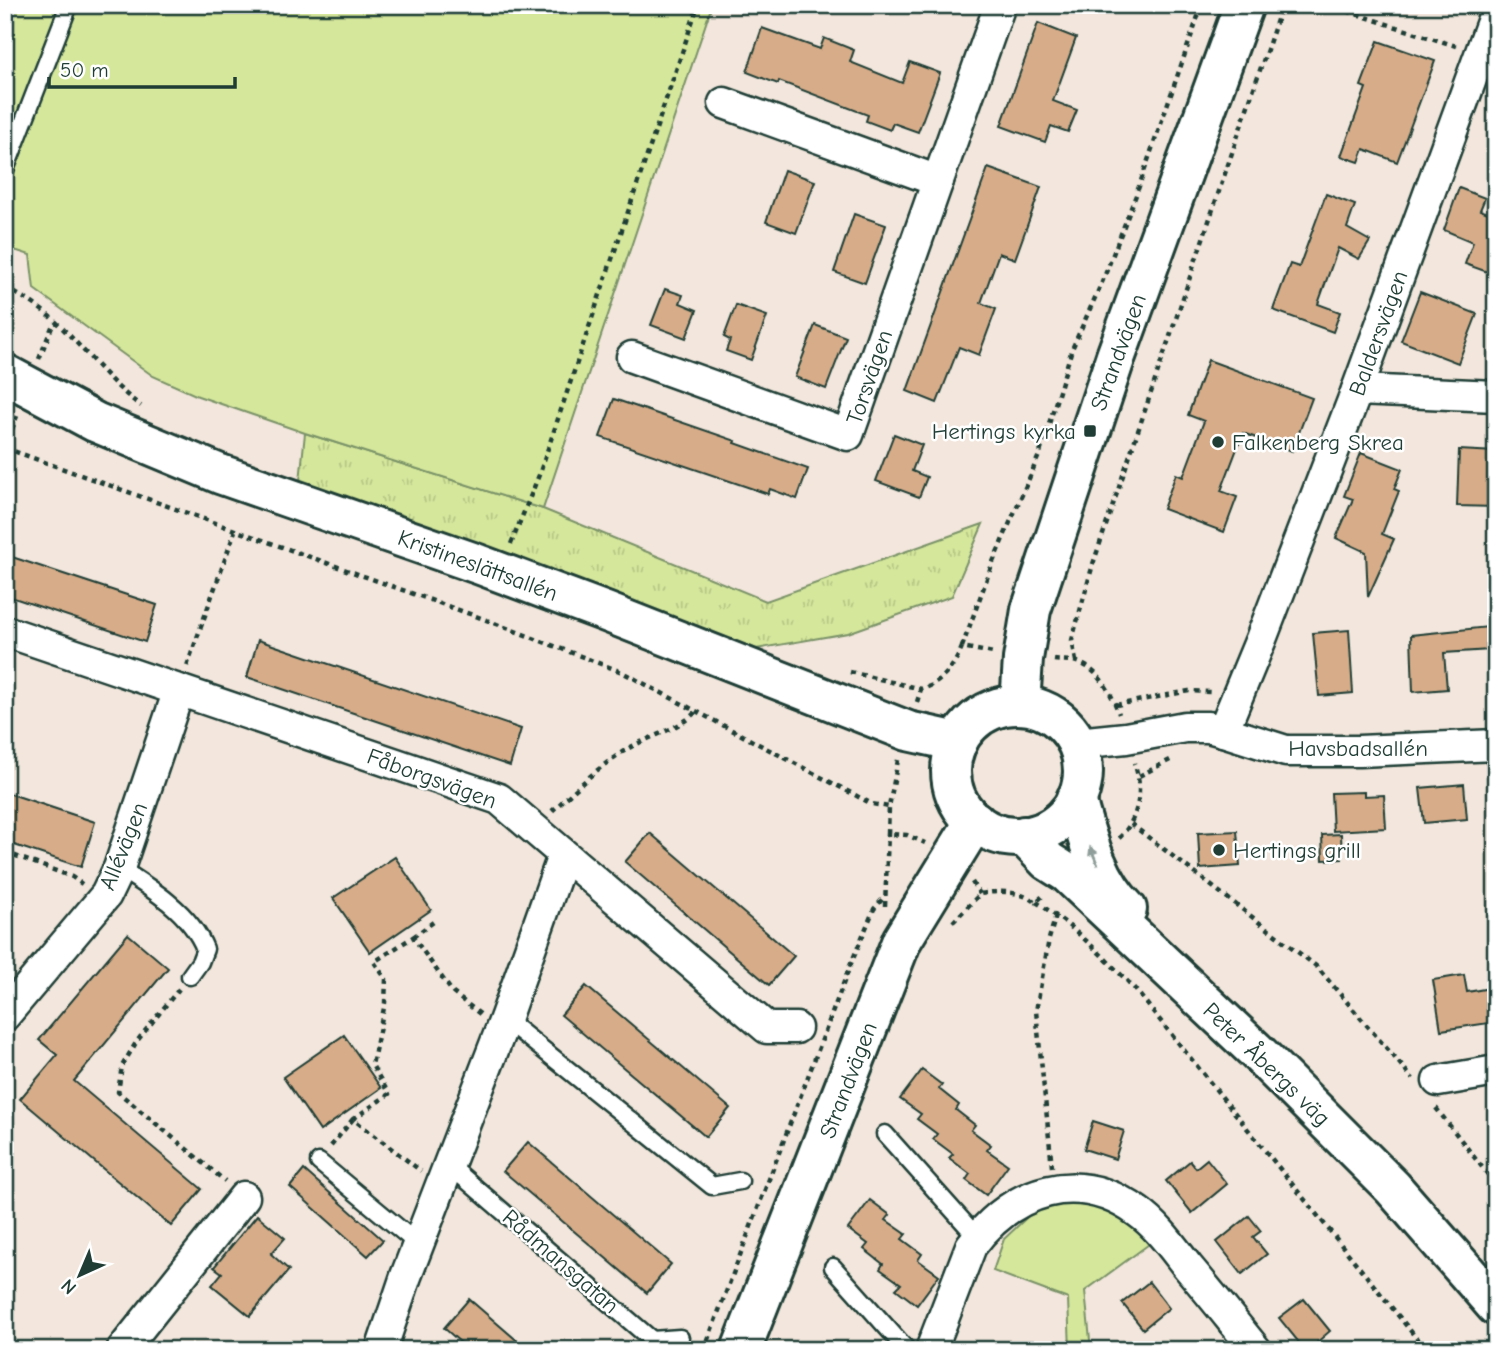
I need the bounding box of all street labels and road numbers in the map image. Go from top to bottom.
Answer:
street label: Baldersvägen [1343,267,1414,399]
street label: Strandvägen [1085,290,1152,414]
street label: Torsvägen [841,326,898,428]
street label: Kristineslättsallén [394,524,561,607]
street label: Havsbadsallén [1288,735,1428,762]
street label: Fåborgsvägen [363,743,500,814]
street label: Allévägen [94,798,153,894]
street label: Peter Åbergs väg [1198,996,1336,1132]
street label: Strandvägen [814,1018,883,1142]
street label: Rådmansgatan [497,1204,624,1319]

